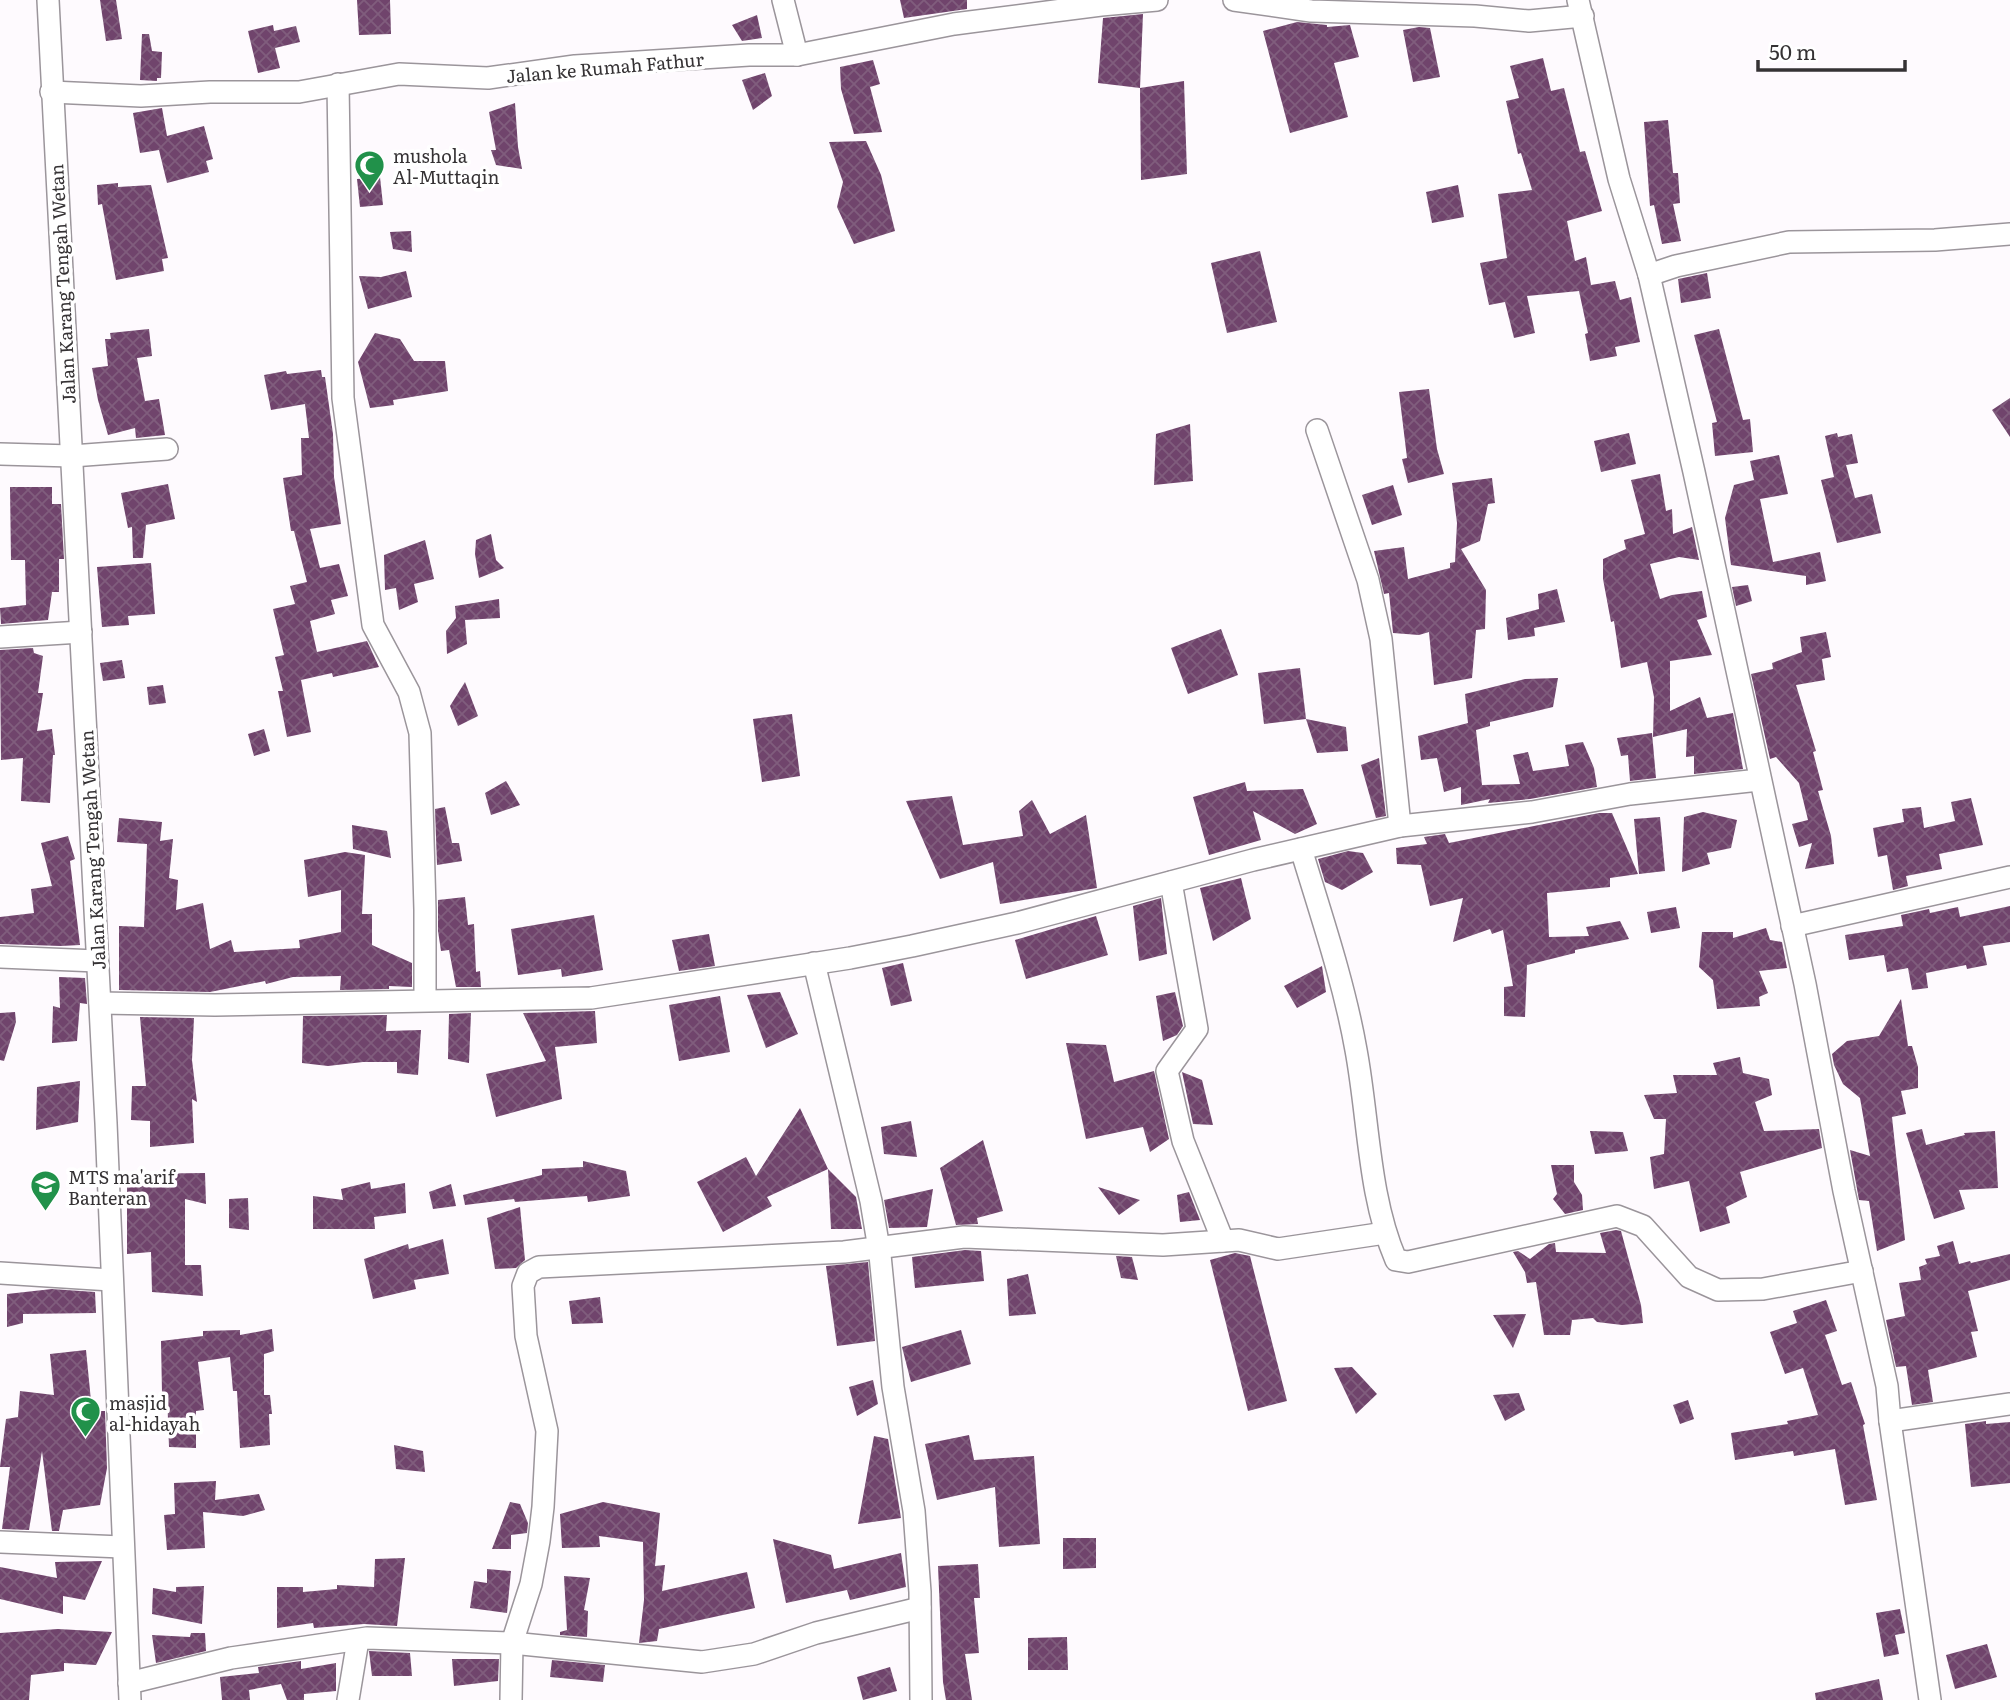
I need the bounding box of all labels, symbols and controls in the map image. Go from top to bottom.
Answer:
scale bar [1758,28,1905,72]
text: 50 m [1769,35,1816,66]
street label: Jalan ke Rumah Fathur [505,45,705,89]
place label: mushola Al-Muttaqin [393,142,499,190]
mosque icon: mushola Al-Muttaqin [353,148,387,192]
street label: Jalan Karang Tengah Wetan [42,163,82,405]
street label: Jalan Karang Tengah Wetan [72,729,112,971]
place label: MTS ma'arif Banteran [68,1163,177,1211]
school or university icon: MTS ma'arif Banteran [28,1169,62,1213]
place label: masjid al-hidayah [109,1389,201,1437]
mosque icon: masjid al-hidayah [69,1395,103,1439]

